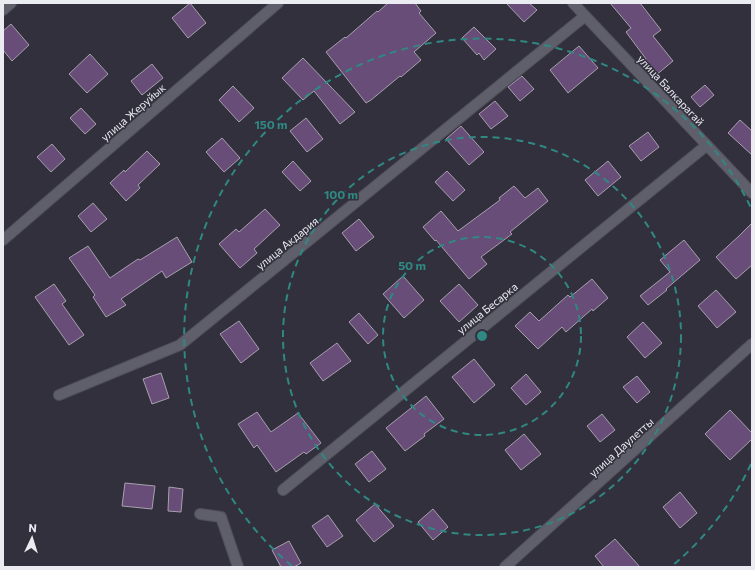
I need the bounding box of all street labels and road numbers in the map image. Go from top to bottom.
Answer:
street label: улица Балкарагай [635,52,707,128]
street label: улица Жеруйык [98,80,168,144]
street label: улица Акдария [253,214,321,272]
street label: улица Бесарка [454,280,520,336]
street label: улица Даулетты [586,415,656,479]

